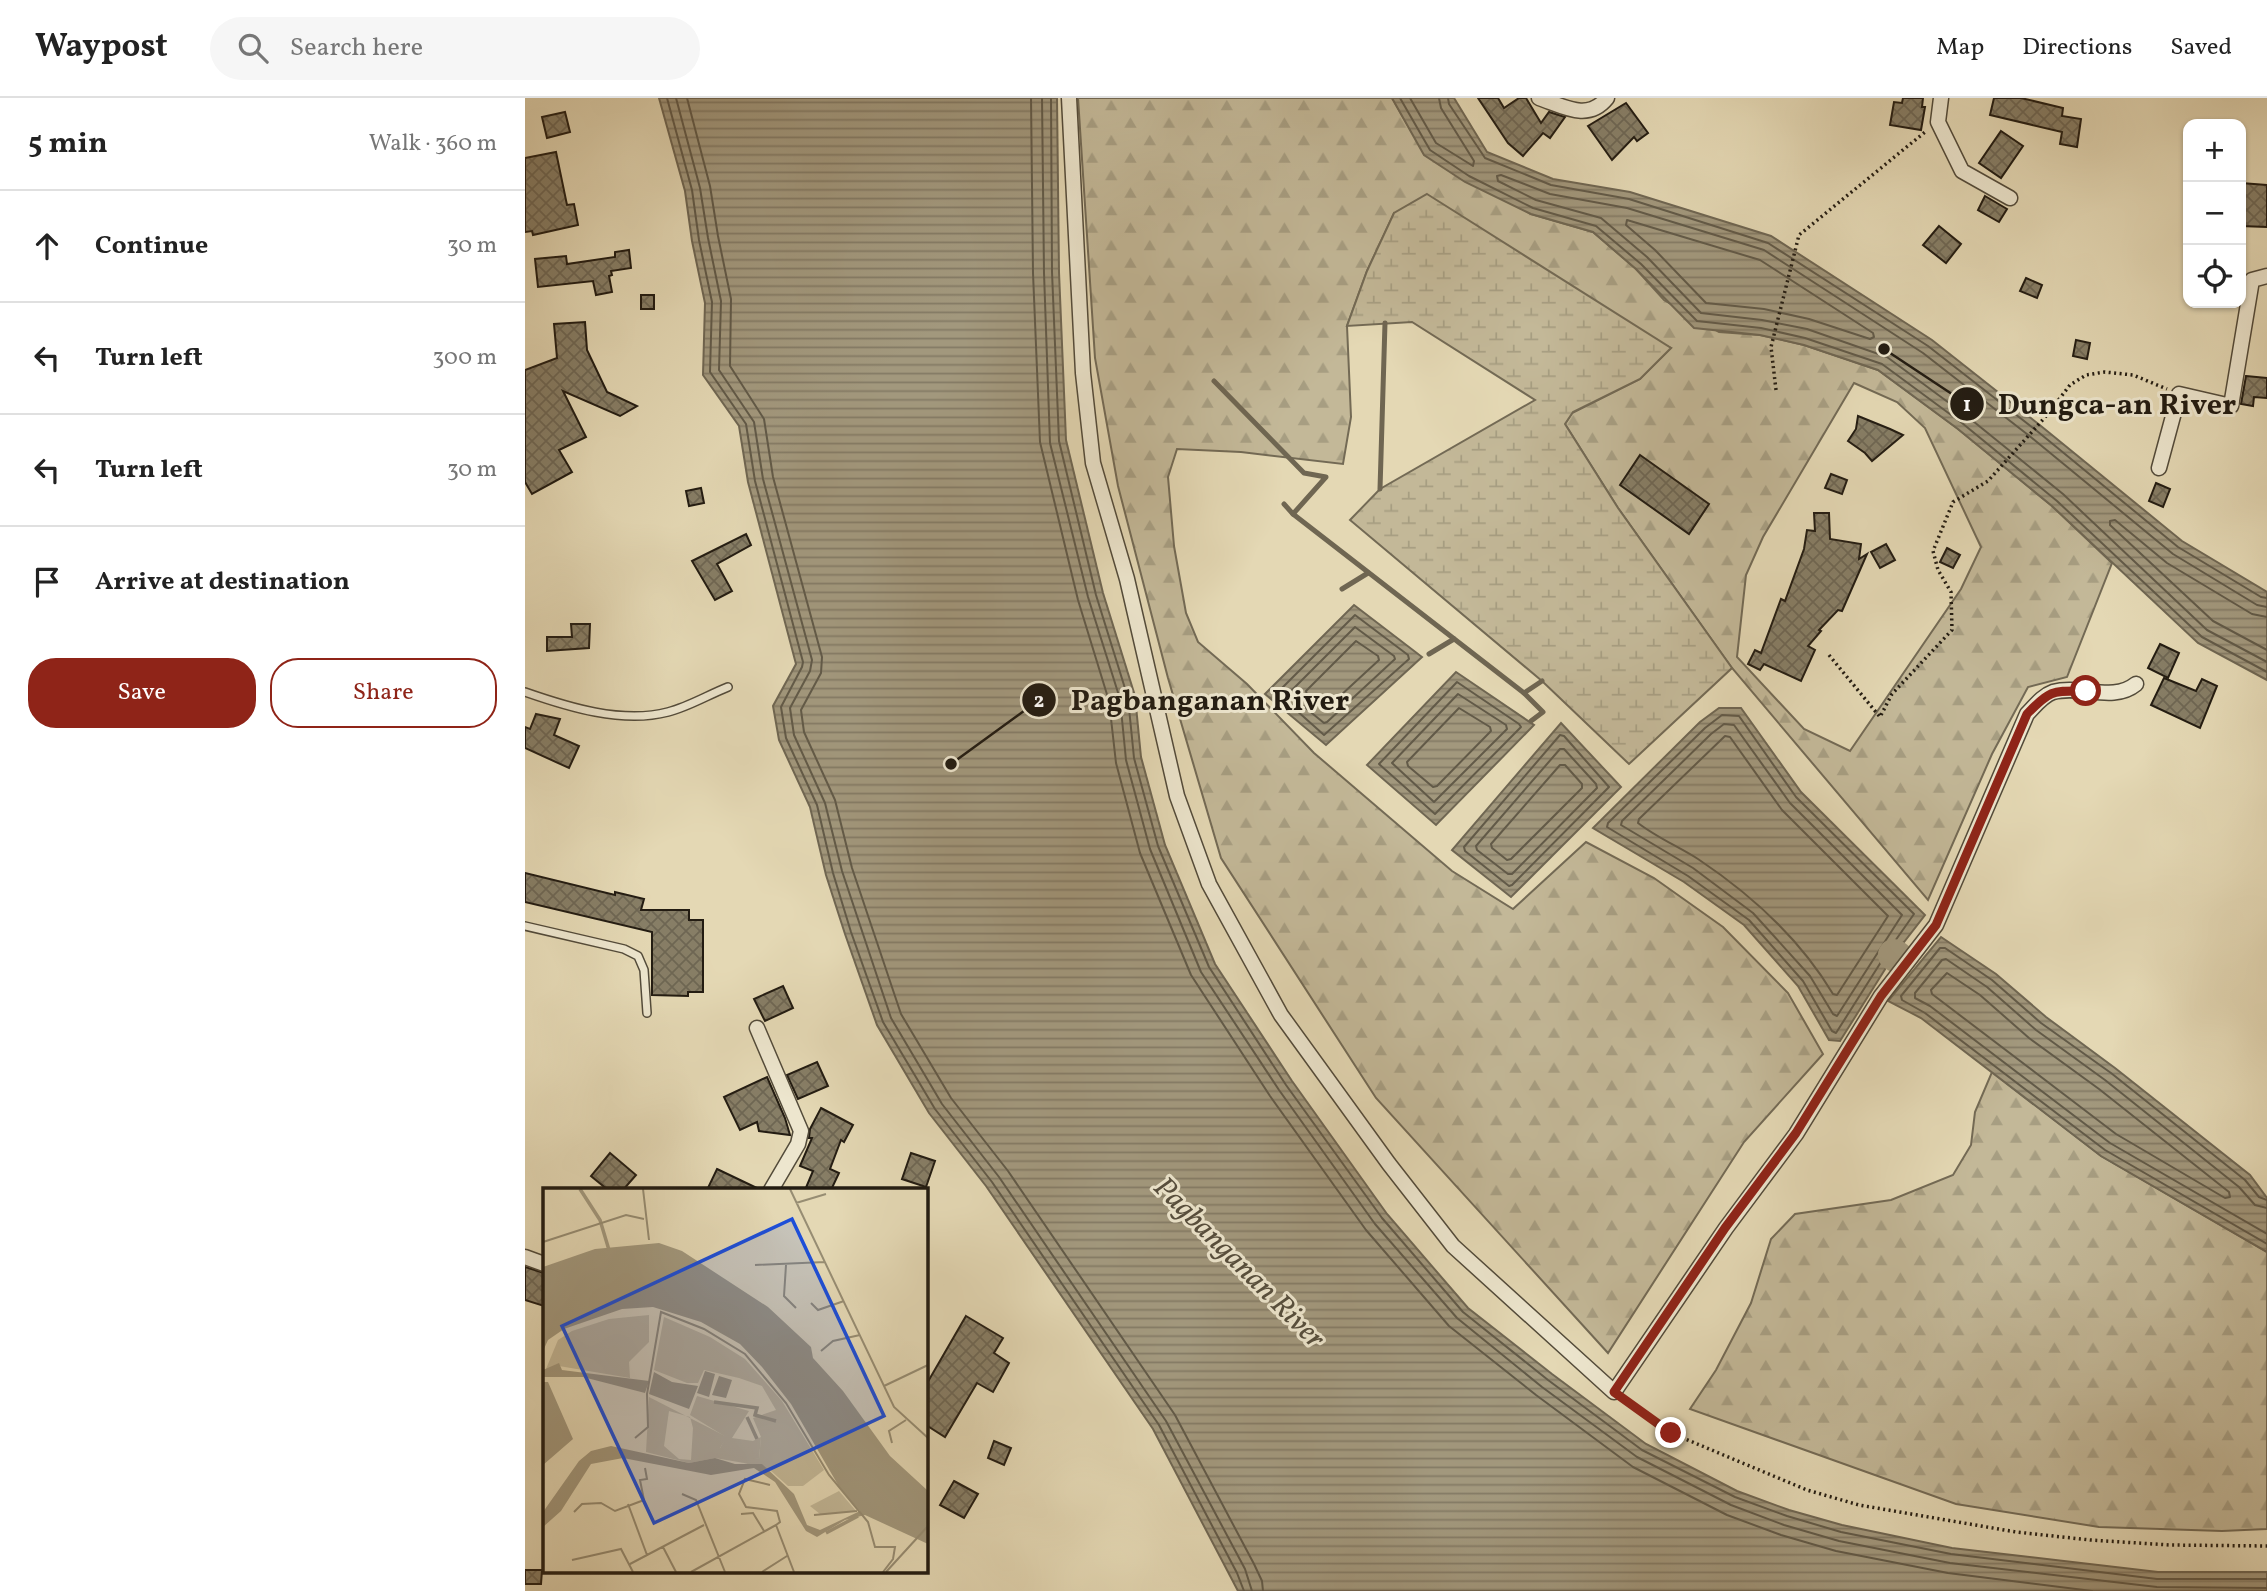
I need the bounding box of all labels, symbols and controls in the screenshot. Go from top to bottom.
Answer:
search box [210,17,700,80]
text: Waypost [35,25,168,71]
icon: search [234,29,272,67]
text: Search here [290,30,423,66]
text: Map [1936,31,1984,65]
text: Directions [2022,31,2132,65]
text: Saved [2170,31,2232,65]
map controls [2183,119,2246,308]
button: + [2183,119,2246,182]
text: 5 min [28,123,108,165]
text: Walk · 360 m [369,128,497,160]
button: − [2183,182,2246,245]
icon: ahead [28,227,66,265]
text: Continue [95,228,208,264]
text: 30 m [447,230,497,262]
button: locate [2183,245,2246,308]
icon: left [28,339,66,377]
text: Turn left [95,340,203,376]
text: 300 m [433,342,497,374]
callout: Dungca-an River [1949,378,2251,429]
text: Dungca-an River [1998,385,2236,427]
text: 1 [1963,391,1971,420]
icon: left [28,451,66,489]
text: Turn left [95,452,203,488]
text: 30 m [447,454,497,486]
icon: arrive [28,563,66,601]
text: Arrive at destination [95,564,350,600]
button: Save [28,658,256,728]
button: Share [270,658,497,728]
callout: Pagbanganan River [1022,674,1363,725]
route start [2070,675,2101,706]
text: Pagbanganan River [1071,681,1349,723]
text: 2 [1034,687,1044,716]
water label: Pagbanganan River [1143,1168,1335,1359]
inset map [543,1188,927,1574]
route end [1655,1417,1686,1448]

